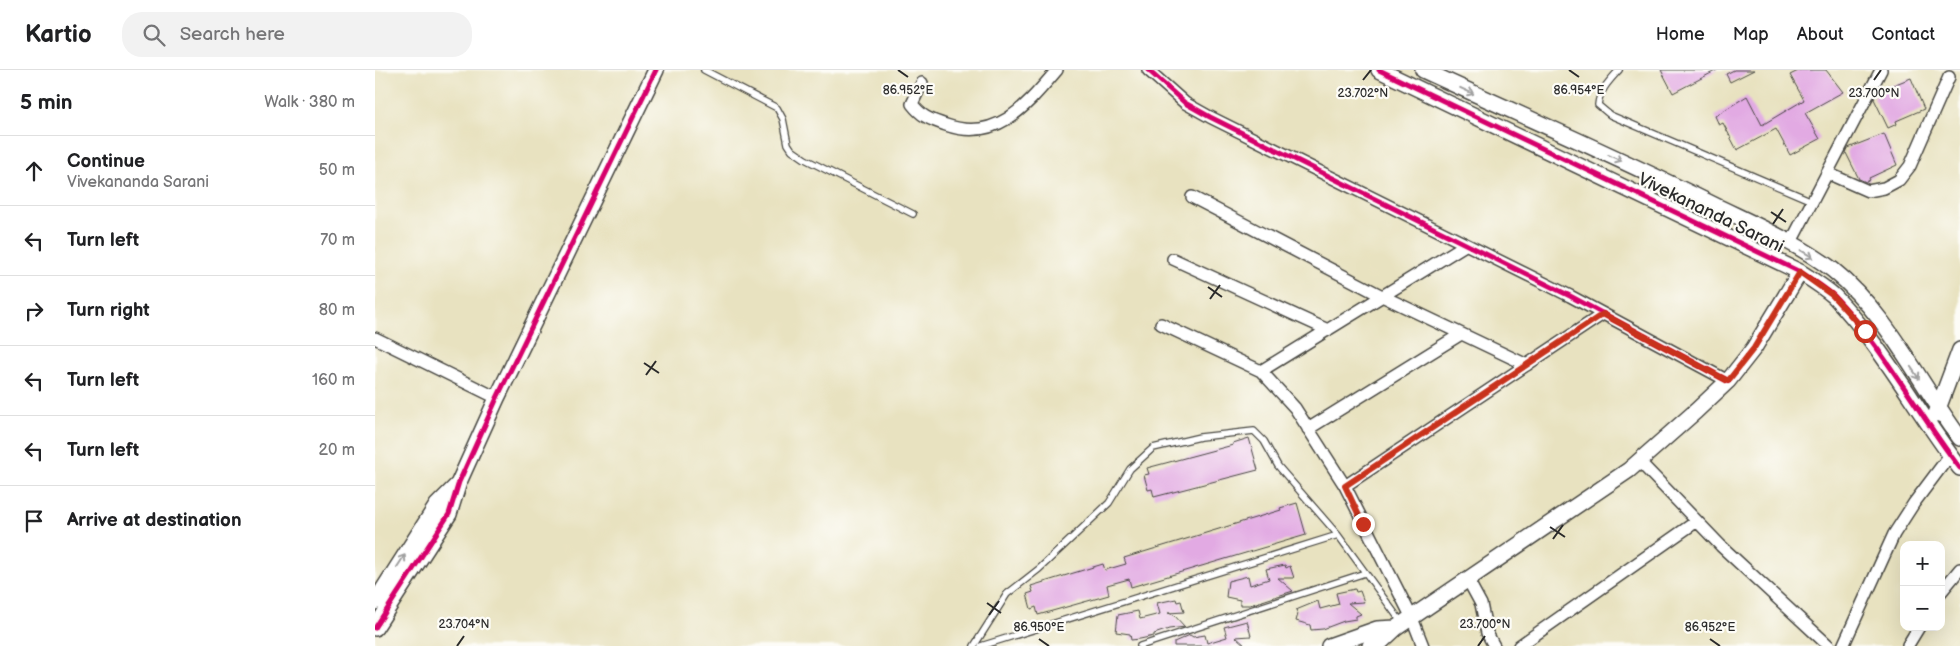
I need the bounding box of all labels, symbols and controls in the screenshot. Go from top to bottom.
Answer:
search box [122,12,472,57]
text: Kartio [25,20,92,49]
icon: search [140,21,168,49]
text: Search here [180,23,285,46]
text: Home [1656,24,1705,45]
text: Map [1733,24,1769,45]
text: About [1797,24,1844,45]
text: Contact [1872,24,1935,45]
text: 86.952°E [883,83,933,98]
text: 86.954°E [1554,83,1604,98]
text: 23.702°N [1338,86,1388,101]
one-way arrow [1459,86,1474,96]
text: 23.700°N [1848,86,1900,101]
text: 5 min [20,90,73,115]
text: Walk · 380 m [264,93,355,112]
text: Continue [67,150,145,173]
one-way arrow [1607,154,1622,164]
icon: ahead [20,157,48,185]
text: 50 m [319,161,355,180]
street label: Vivekananda Sarani [1635,169,1787,257]
text: Vivekananda Sarani [67,173,209,192]
icon: left [20,227,48,255]
text: Turn left [67,229,139,252]
text: 70 m [320,231,355,250]
one-way arrow [1800,250,1814,260]
icon: right [20,297,48,325]
text: Turn right [67,299,150,322]
text: 80 m [319,301,355,320]
route start [1854,320,1877,343]
one-way arrow [1910,366,1920,380]
icon: left [20,367,48,395]
text: Turn left [67,369,139,392]
text: 160 m [312,371,355,390]
icon: left [20,437,48,465]
text: Turn left [67,439,139,462]
text: 20 m [319,441,355,460]
icon: arrive [20,507,48,535]
text: Arrive at destination [67,509,242,532]
route end [1352,513,1375,536]
map controls [1900,541,1945,631]
button: + [1900,541,1945,586]
one-way arrow [396,554,407,568]
button: − [1900,586,1945,631]
text: 23.704°N [439,617,489,632]
text: 23.700°N [1459,617,1511,632]
text: 86.950°E [1014,620,1065,635]
text: 86.952°E [1685,620,1735,635]

